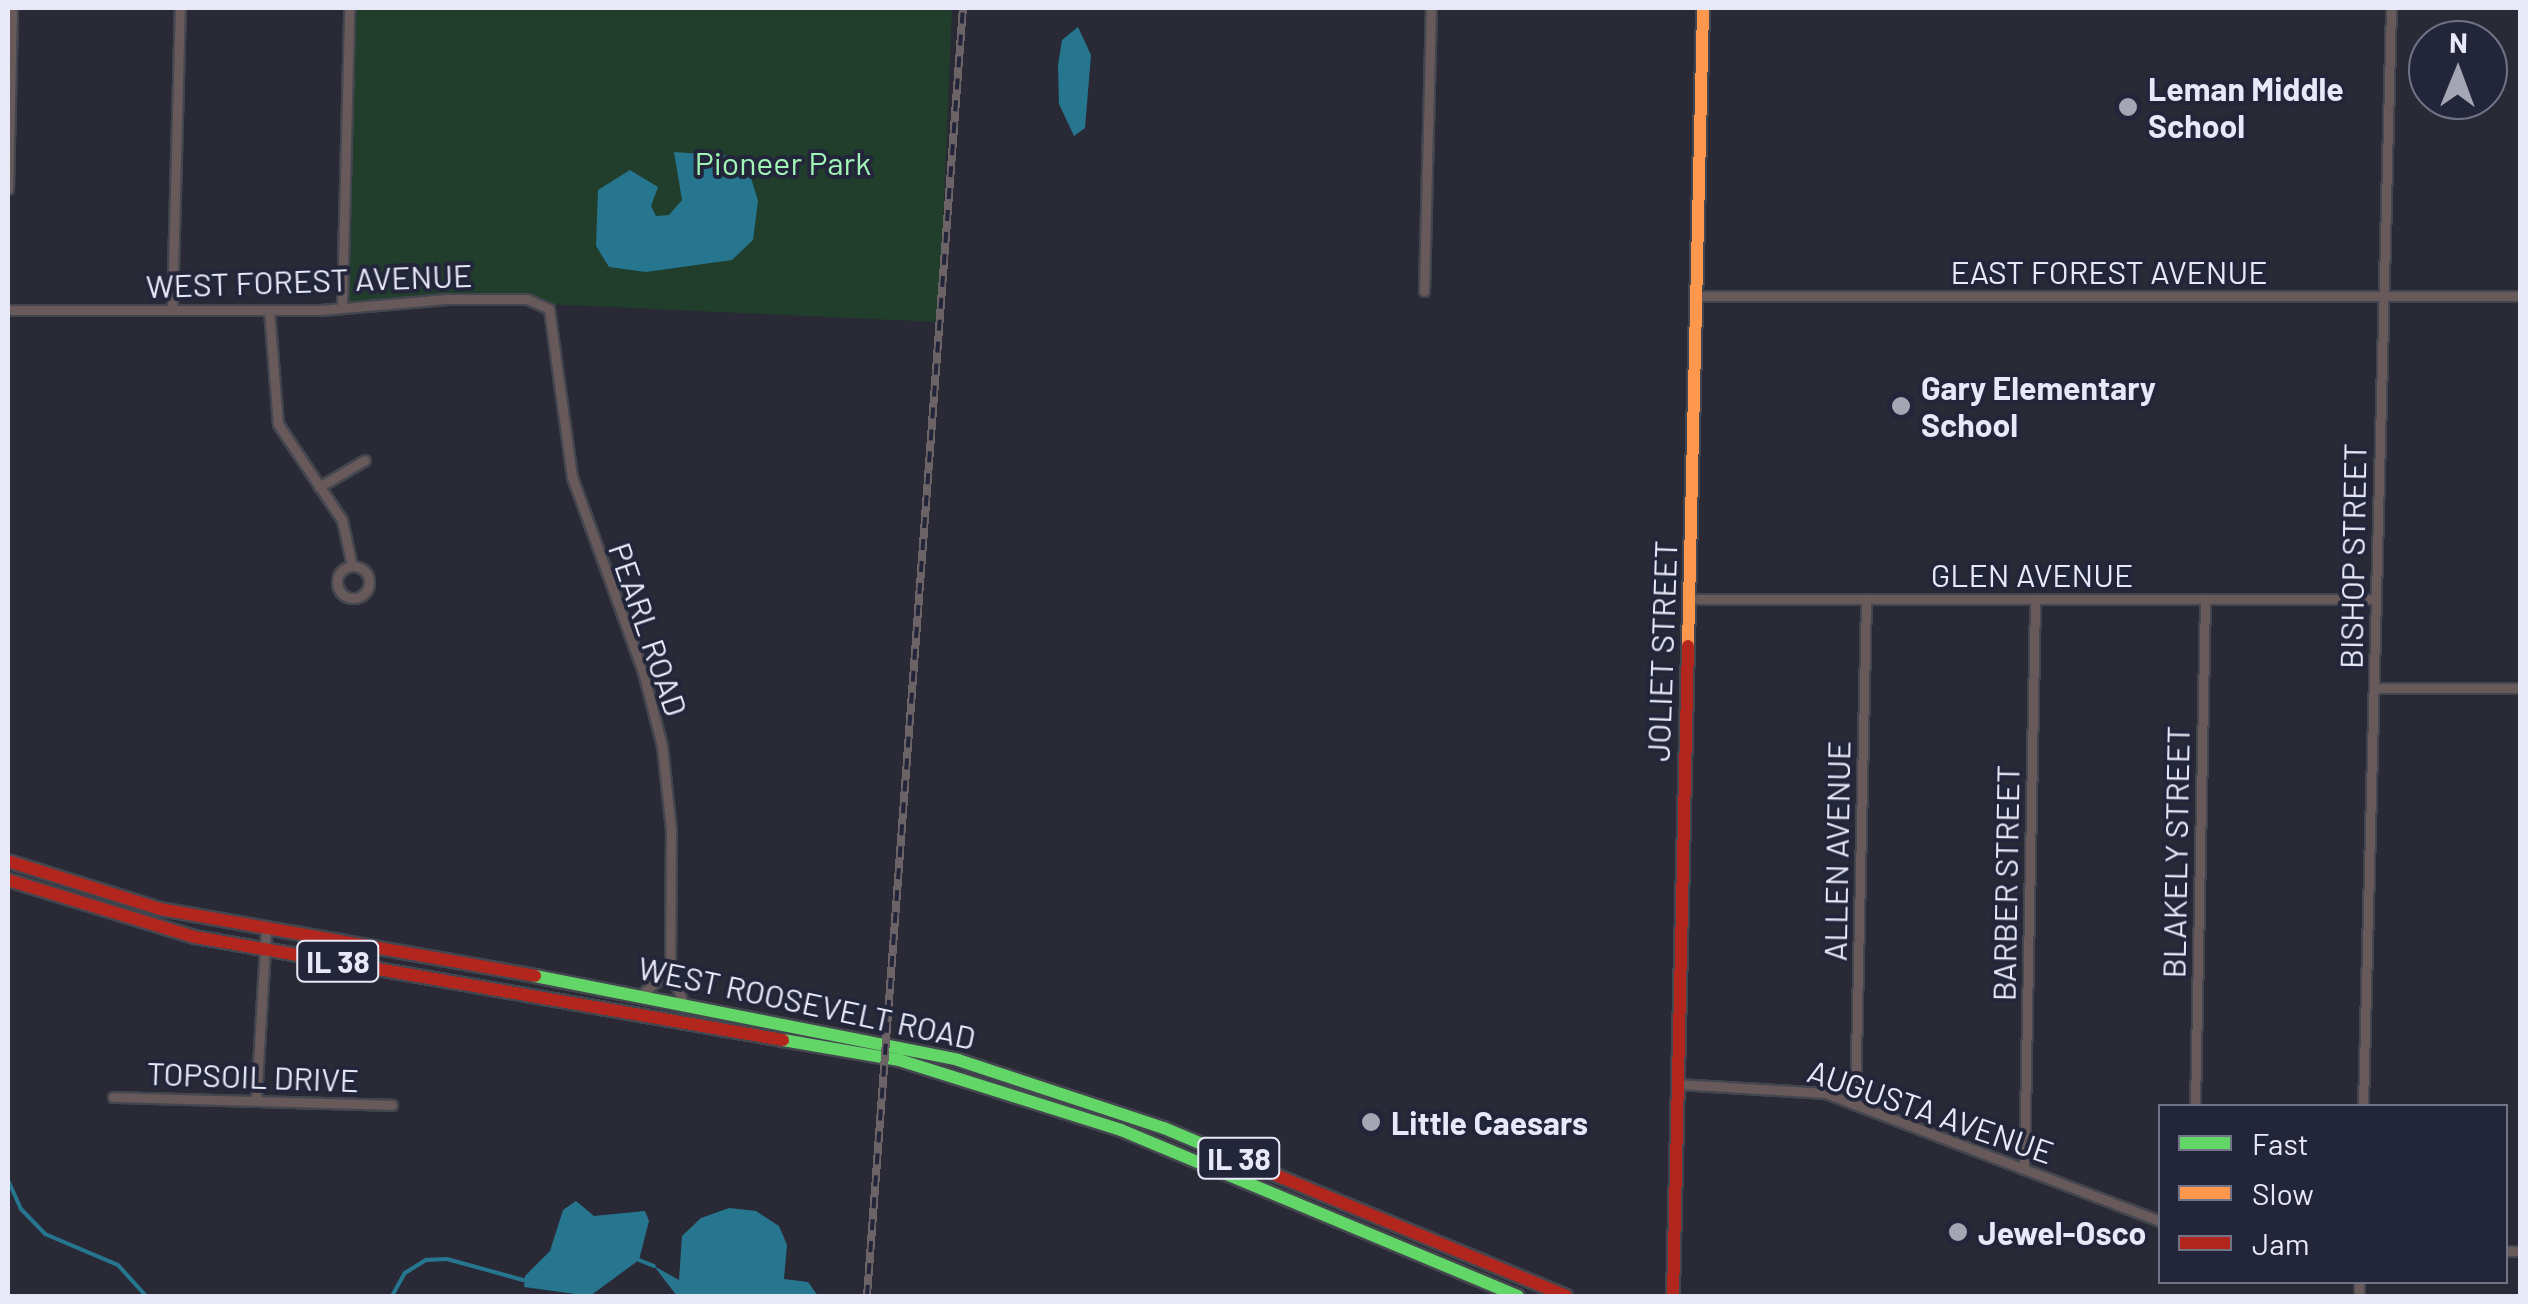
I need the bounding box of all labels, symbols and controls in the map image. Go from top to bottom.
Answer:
north arrow [2408,20,2508,120]
text: N [2449,25,2468,59]
place label: Leman Middle School [2148,70,2344,145]
marker: Leman Middle School [2117,96,2139,118]
park label: Pioneer Park [695,143,871,181]
street label: EAST FOREST AVENUE [1950,252,2268,290]
street label: WEST FOREST AVENUE [145,255,473,305]
place label: Gary Elementary School [1921,369,2156,444]
marker: Gary Elementary School [1890,395,1912,417]
street label: BISHOP STREET [2331,443,2373,669]
street label: PEARL ROAD [601,537,697,721]
street label: JOLIET STREET [1638,540,1684,762]
street label: GLEN AVENUE [1931,555,2133,593]
street label: BLAKELY STREET [2154,725,2196,979]
street label: ALLEN AVENUE [1815,740,1857,962]
street label: BARBER STREET [1984,764,2026,1002]
road number: IL 38 [296,936,380,986]
street label: WEST ROOSEVELT ROAD [635,947,979,1057]
street label: AUGUSTA AVENUE [1803,1051,2059,1171]
street label: TOPSOIL DRIVE [146,1053,360,1099]
place label: Little Caesars [1391,1103,1588,1141]
legend [2158,1104,2508,1284]
marker: Little Caesars [1360,1111,1382,1133]
text: Fast [2252,1125,2309,1161]
road number: IL 38 [1196,1133,1282,1183]
text: Slow [2252,1175,2314,1211]
place label: Jewel-Osco [1978,1213,2146,1251]
marker: Jewel-Osco [1947,1221,1969,1243]
text: Jam [2252,1225,2309,1261]

